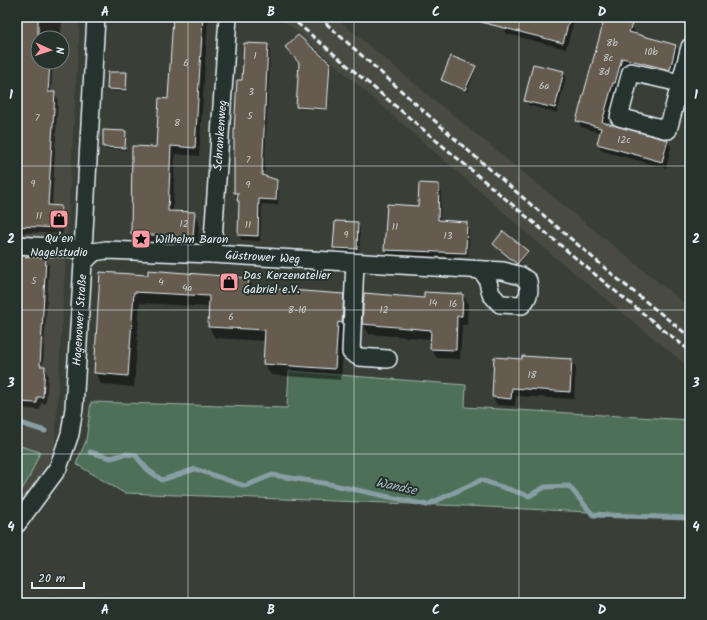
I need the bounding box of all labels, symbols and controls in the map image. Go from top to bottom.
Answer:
text: A [101,2,109,23]
text: B [267,2,275,23]
text: C [432,2,440,23]
text: D [598,2,607,23]
north arrow [30,30,70,70]
house number: 8b [606,35,618,51]
house number: 10b [644,44,658,60]
text: N [50,47,68,54]
house number: 1 [253,48,257,64]
house number: 8c [603,50,614,66]
house number: 6 [183,55,189,71]
house number: 8d [598,64,611,80]
house number: 6a [539,78,549,94]
house number: 3 [248,84,254,100]
text: 1 [9,85,13,106]
text: 1 [694,85,698,106]
street label: Schrankenweg [208,99,232,171]
house number: 5 [247,108,253,124]
house number: 7 [35,110,40,126]
house number: 8 [174,115,181,131]
house number: 12c [617,132,631,148]
house number: 7 [246,152,251,168]
house number: 9 [31,176,36,192]
house number: 9 [246,177,251,193]
house number: 11 [36,208,42,224]
shop icon: Qu’en Nagelstudio [48,208,70,230]
house number: 12 [180,216,189,232]
house number: 11 [245,217,251,233]
house number: 11 [392,219,398,235]
house number: 9 [344,227,349,243]
place icon: Wilhelm Baron [130,228,152,250]
house number: 13 [444,228,453,244]
text: 2 [7,229,15,250]
place label: Qu’en Nagelstudio [30,229,88,262]
text: 2 [692,229,700,250]
place label: Wilhelm Baron [155,230,228,249]
street label: Güstrower Weg [225,245,301,269]
place label: Das Kerzenatelier Gabriel e.V. [243,266,332,299]
shop icon: Das Kerzenatelier Gabriel e.V. [218,271,240,293]
house number: 5 [31,273,37,289]
street label: Hagenower Straße [67,273,92,366]
house number: 4 [158,274,164,290]
house number: 4a [182,280,192,296]
house number: 14 [429,295,438,311]
house number: 16 [449,296,457,312]
house number: 8-10 [288,302,306,318]
house number: 12 [380,302,389,318]
house number: 6 [228,309,234,325]
house number: 18 [527,367,538,383]
text: 3 [6,373,15,394]
text: 3 [691,373,700,394]
water label: Wandse [374,472,419,502]
text: 4 [7,517,15,538]
text: 4 [692,517,700,538]
scale bar [32,564,84,590]
text: 20 m [38,569,66,588]
text: A [101,600,109,620]
text: B [267,600,275,620]
text: C [432,600,440,620]
text: D [598,600,607,620]

